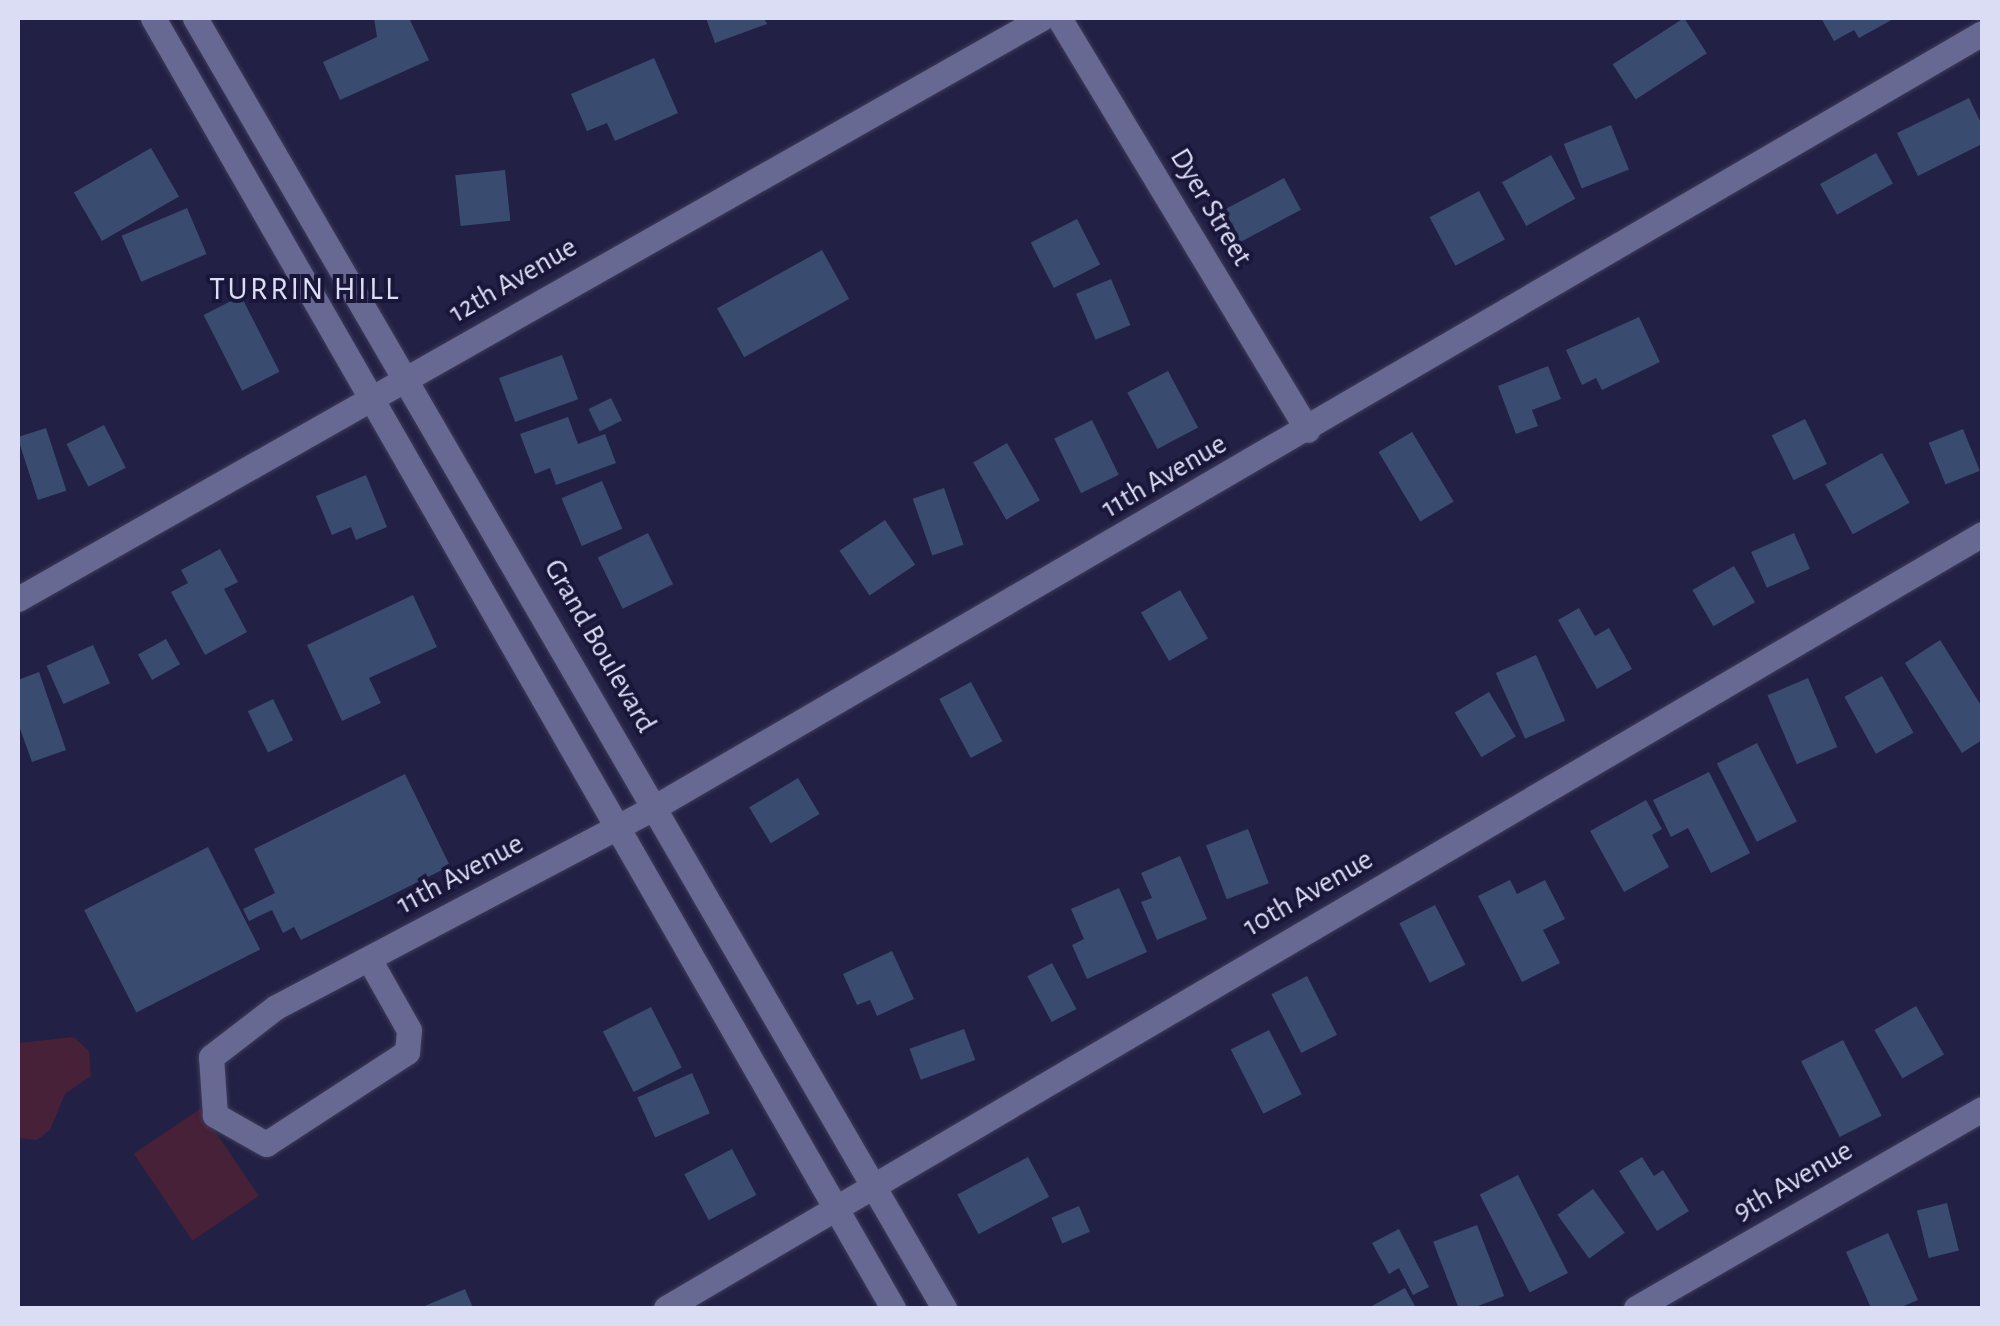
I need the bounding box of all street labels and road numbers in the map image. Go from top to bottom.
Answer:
street label: Dyer Street [1162,142,1260,272]
street label: 12th Avenue [443,229,583,331]
street label: 11th Avenue [1095,426,1233,526]
street label: Grand Boulevard [536,553,664,739]
street label: 11th Avenue [391,826,529,922]
street label: 10th Avenue [1237,841,1379,945]
street label: 9th Avenue [1727,1132,1859,1230]

